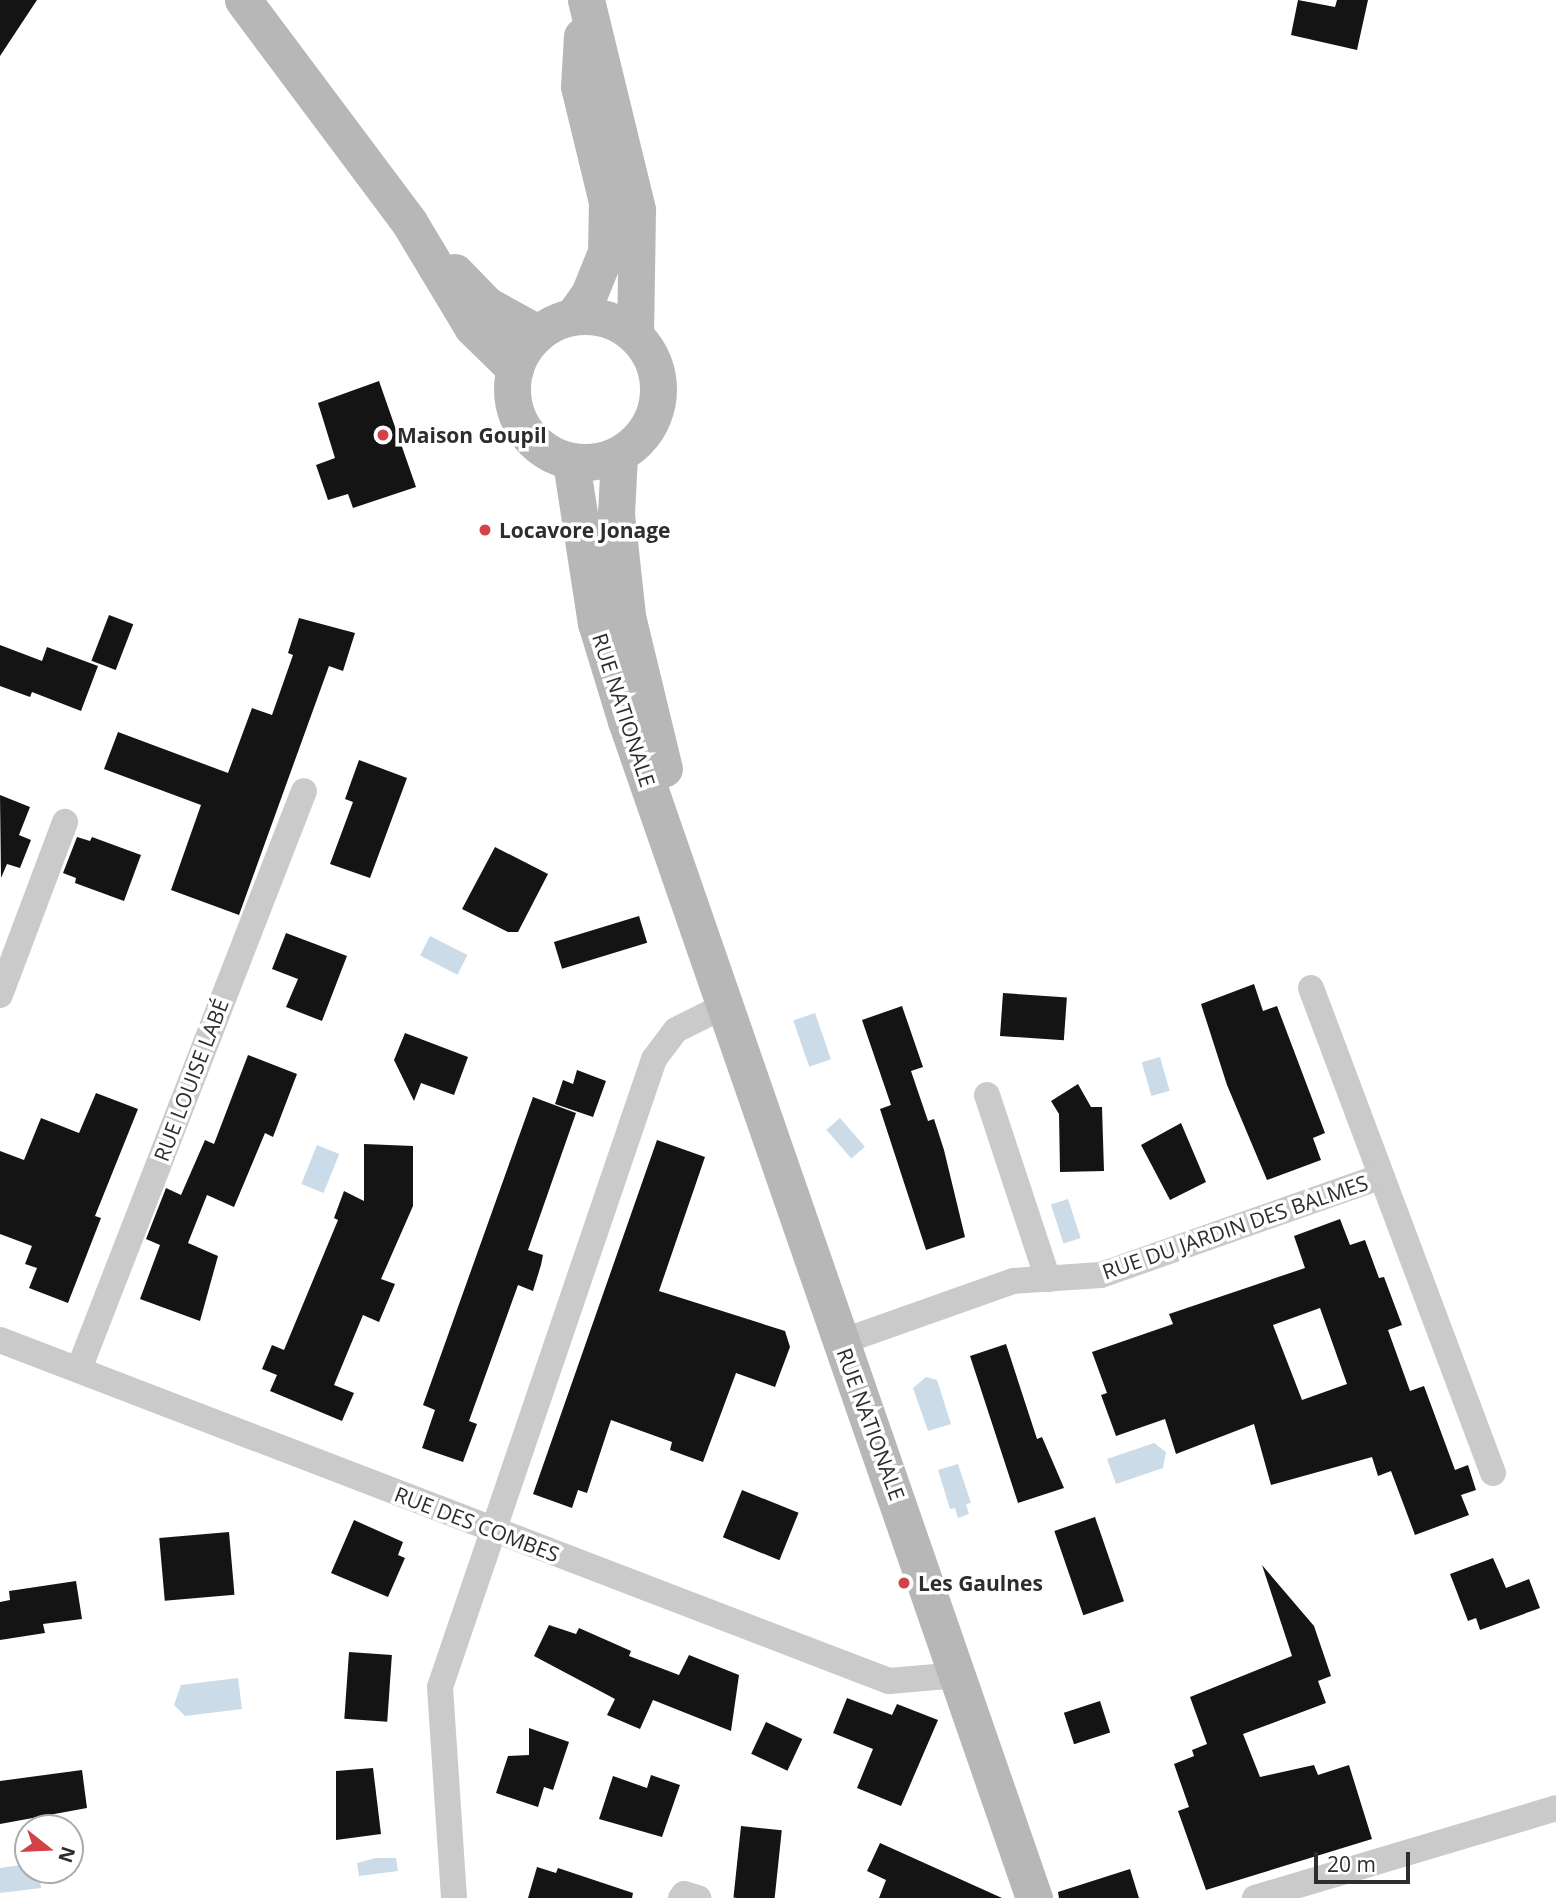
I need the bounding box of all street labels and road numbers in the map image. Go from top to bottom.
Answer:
street label: RUE NATIONALE [587,630,661,790]
street label: RUE LOUISE LABÉ [148,995,234,1165]
street label: RUE DU JARDIN DES BALMES [1099,1170,1371,1284]
street label: RUE NATIONALE [832,1345,910,1503]
street label: RUE DES COMBES [391,1481,563,1567]

